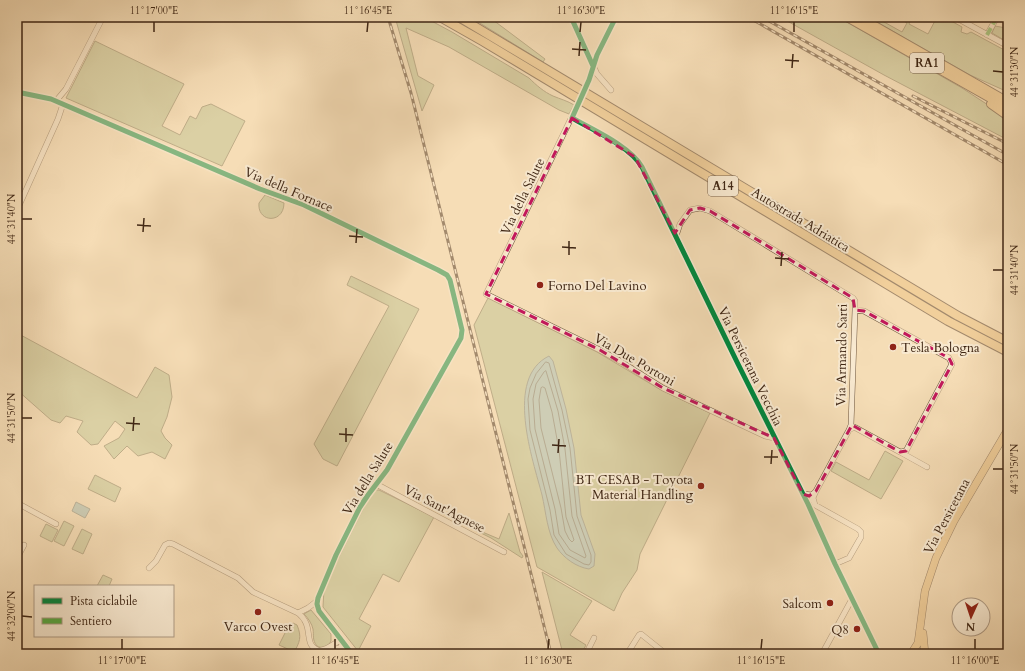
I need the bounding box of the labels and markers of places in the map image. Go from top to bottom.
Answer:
place label: Forno Del Lavino [548,277,646,295]
marker: Forno Del Lavino [535,280,545,290]
place label: Tesla Bologna [901,339,980,357]
marker: Tesla Bologna [888,342,898,352]
place label: BT CESAB - Toyota Material Handling [576,471,694,504]
marker: BT CESAB - Toyota Material Handling [696,481,706,491]
place label: Salcom [783,595,822,613]
marker: Salcom [825,598,835,608]
marker: Varco Ovest [253,607,263,617]
place label: Varco Ovest [224,618,292,636]
place label: Q8 [831,621,849,639]
marker: Q8 [852,624,862,634]

